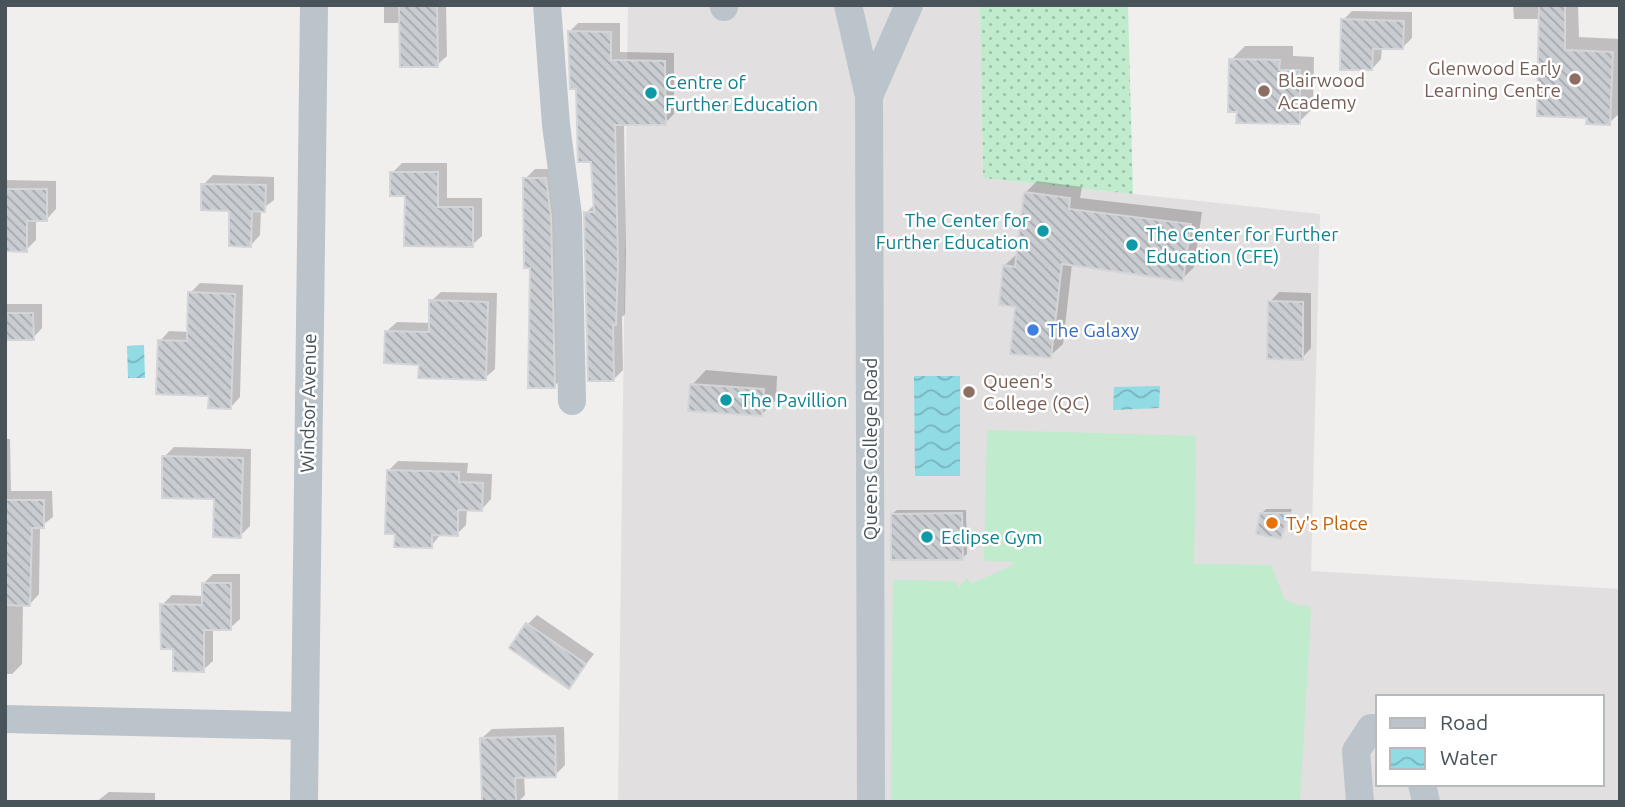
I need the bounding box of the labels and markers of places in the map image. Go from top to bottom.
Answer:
place label: Glenwood Early Learning Centre [1424,57,1561,101]
place label: Blairwood Academy [1278,69,1365,113]
place label: Centre of Further Education [665,71,818,115]
marker: Glenwood Early Learning Centre [1567,71,1583,87]
marker: Blairwood Academy [1256,83,1272,99]
marker: Centre of Further Education [643,85,659,101]
place label: The Center for Further Education [876,209,1029,253]
marker: The Center for Further Education [1035,223,1051,239]
place label: The Center for Further Education (CFE) [1146,223,1338,267]
marker: The Center for Further Education (CFE) [1124,237,1140,253]
place label: The Galaxy [1047,319,1139,341]
marker: The Galaxy [1025,322,1041,338]
place label: Queen's College (QC) [983,370,1090,414]
marker: Queen's College (QC) [961,384,977,400]
place label: The Pavillion [740,389,848,411]
marker: The Pavillion [718,392,734,408]
place label: Ty's Place [1286,512,1368,534]
marker: Ty's Place [1264,515,1280,531]
place label: Eclipse Gym [941,526,1042,548]
marker: Eclipse Gym [919,529,935,545]

